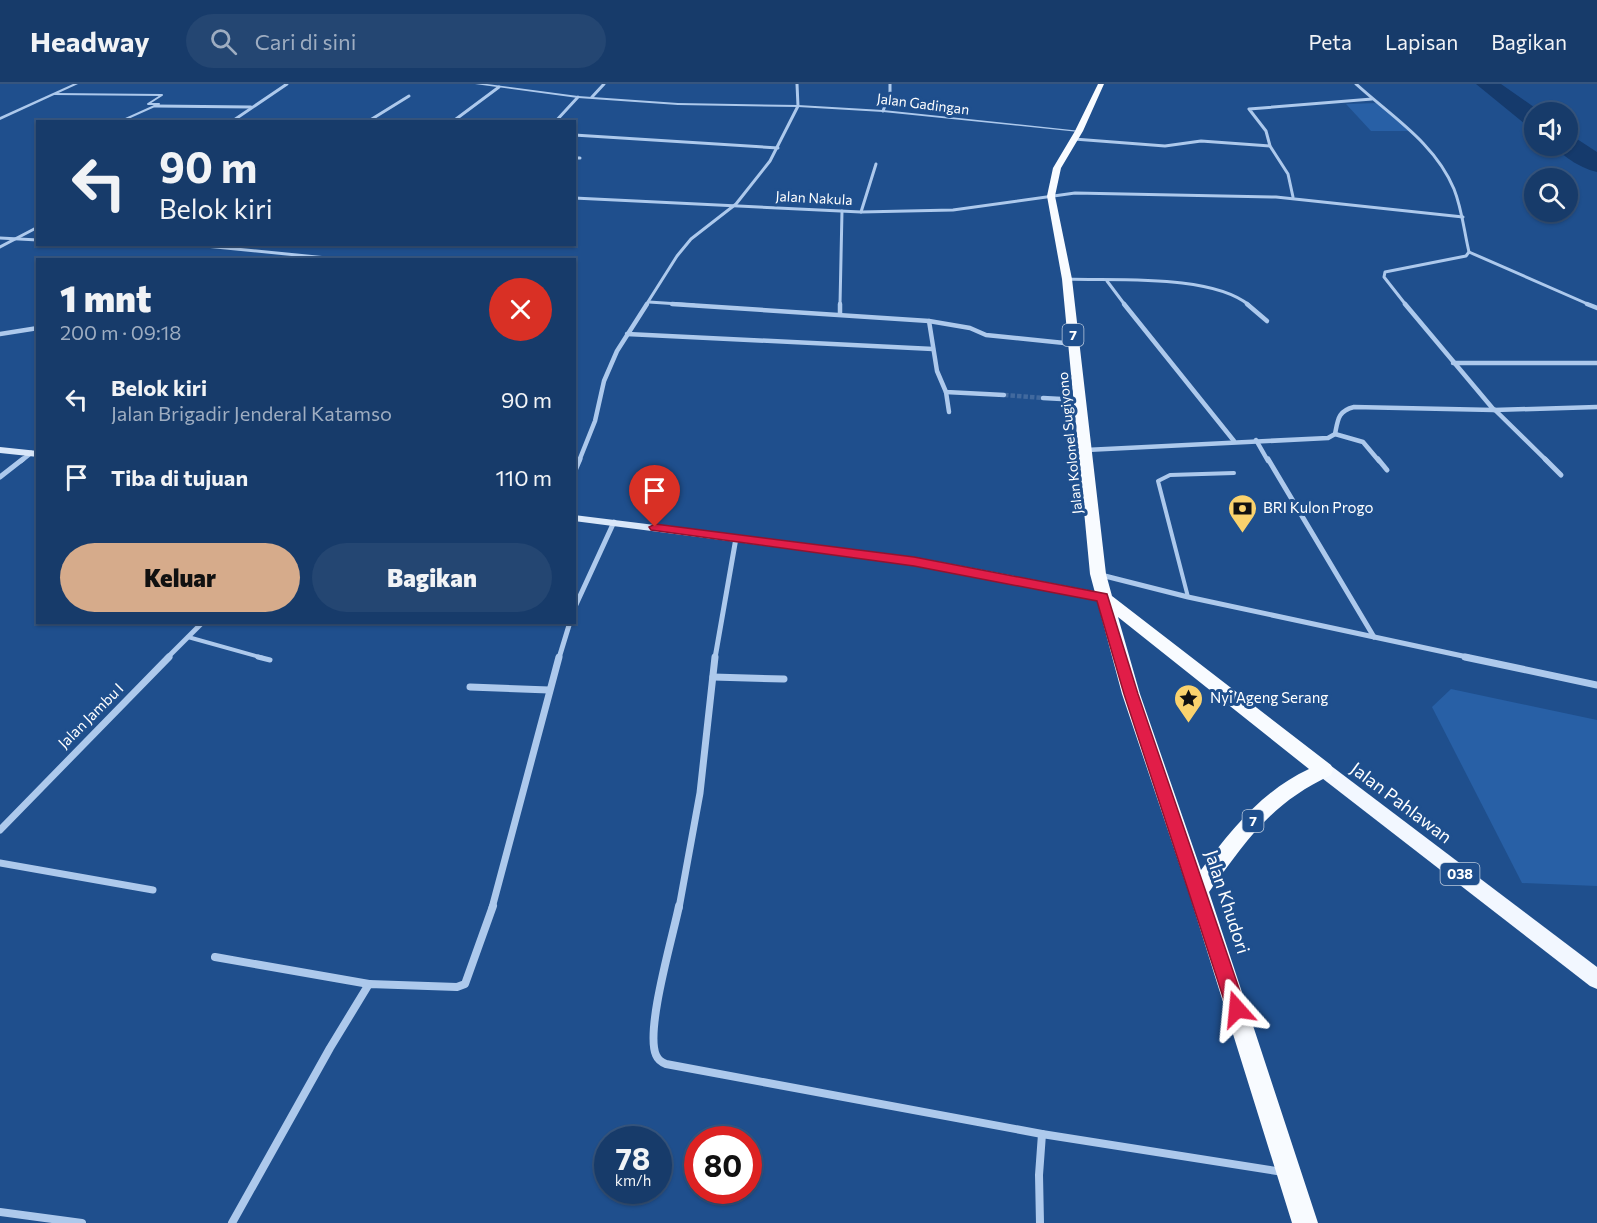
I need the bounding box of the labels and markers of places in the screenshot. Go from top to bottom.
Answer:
pin [629,465,680,527]
bank icon: BRI Kulon Progo [1226,492,1258,534]
place label: BRI Kulon Progo [1263,498,1373,516]
place icon: Nyi Ageng Serang [1173,682,1205,724]
place label: Nyi Ageng Serang [1210,688,1328,706]

